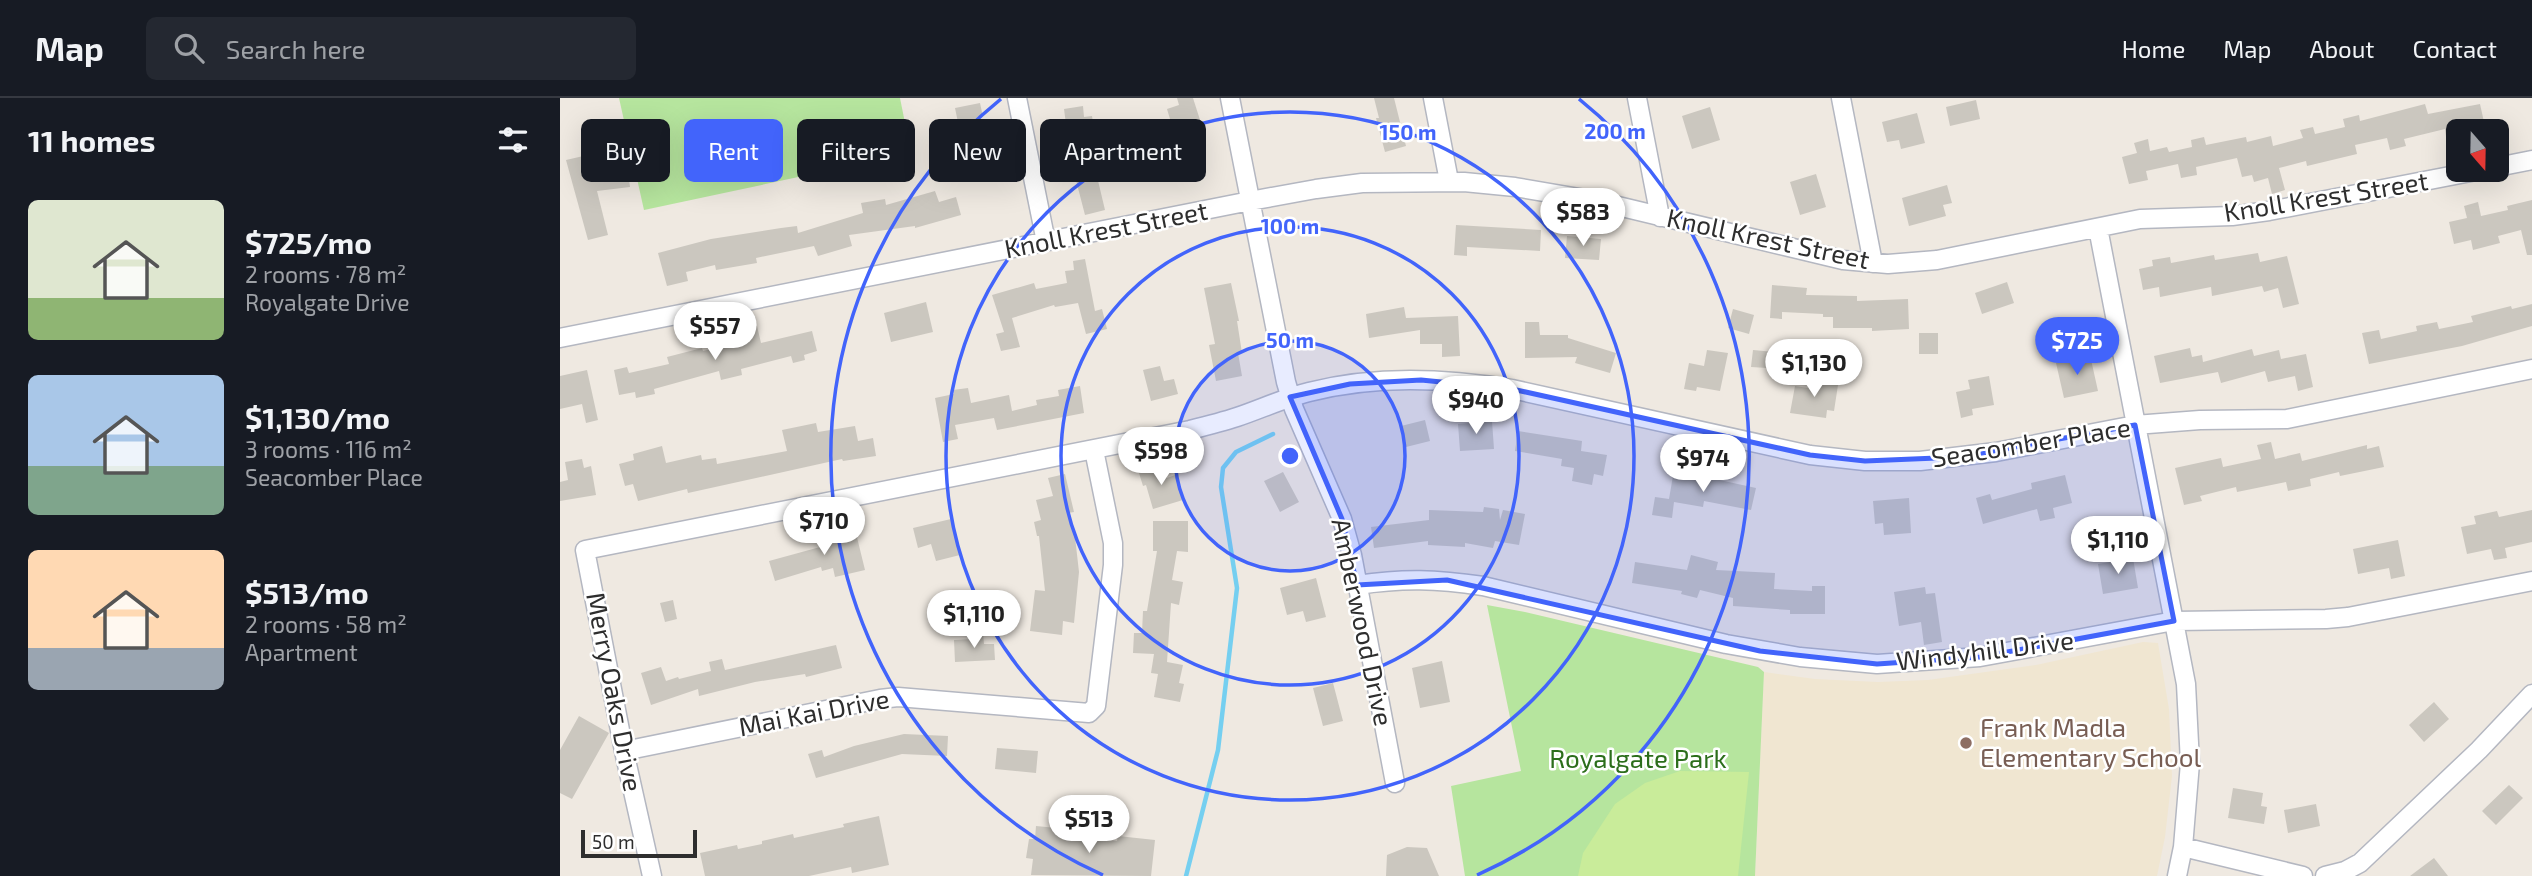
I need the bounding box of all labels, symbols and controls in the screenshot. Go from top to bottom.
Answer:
search box [146,17,636,80]
text: Map [35,28,104,68]
icon: search [170,29,208,67]
text: Search here [226,33,365,64]
text: Home [2122,34,2185,63]
text: Map [2223,34,2271,63]
text: About [2309,34,2375,63]
text: Contact [2413,34,2497,63]
text: 200 m [1584,118,1646,143]
chip: Buy [581,119,670,182]
chip: Rent [684,119,783,182]
chip: Filters [797,119,915,182]
chip: New [929,119,1026,182]
chip: Apartment [1040,119,1206,182]
text: 150 m [1380,119,1436,144]
north arrow [2446,119,2510,182]
map controls [2446,119,2509,182]
icon: filters [494,121,532,159]
text: 11 homes [28,122,155,158]
street label: Knoll Krest Street [2221,164,2430,227]
pin: $583 [1542,188,1624,248]
street label: Knoll Krest Street [1001,194,1210,263]
text: $583 [1556,197,1610,225]
street label: Knoll Krest Street [1664,201,1873,274]
text: 100 m [1261,213,1319,238]
text: $725/mo [245,224,372,260]
icon: home [84,228,168,312]
text: 2 rooms · 78 m² [245,260,406,288]
text: Royalgate Drive [245,288,410,316]
pin: $557 [674,302,756,362]
text: $557 [690,311,740,339]
pin: $725 [2036,317,2118,377]
text: $725 [2051,326,2103,354]
text: 50 m [1266,327,1314,352]
pin: $1,130 [1757,340,1871,399]
text: $1,130 [1781,348,1847,376]
pin: $940 [1435,376,1517,436]
text: $940 [1448,385,1504,413]
text: $1,130/mo [245,399,390,435]
icon: home [84,403,168,487]
street label: Seacomber Place [1929,410,2133,473]
pin: $598 [1120,428,1202,487]
pin: $974 [1662,434,1744,494]
text: 3 rooms · 116 m² [245,435,412,463]
text: $598 [1134,436,1188,464]
text: $974 [1676,443,1730,471]
centre of rings [1278,444,1302,468]
text: Seacomber Place [245,463,423,491]
pin: $710 [783,498,865,557]
text: $710 [799,506,849,534]
street label: Amberwood Drive [1326,515,1401,728]
pin: $1,110 [2061,517,2175,576]
text: $1,110 [2087,525,2149,553]
text: $513/mo [245,574,369,610]
icon: home [84,578,168,662]
street label: Merry Oaks Drive [581,590,650,794]
pin: $1,110 [917,590,1031,650]
text: $1,110 [943,599,1005,627]
text: 2 rooms · 58 m² [245,610,407,638]
street label: Windyhill Drive [1894,623,2075,676]
text: Apartment [245,638,358,666]
street label: Mai Kai Drive [736,682,892,741]
place label: Frank Madla Elementary School [1980,711,2202,772]
marker: Frank Madla Elementary School [1958,735,1974,751]
park label: Royalgate Park [1549,742,1727,773]
pin: $513 [1048,796,1130,855]
text: $513 [1064,804,1114,832]
scale bar [581,827,696,859]
text: 50 m [592,830,635,853]

